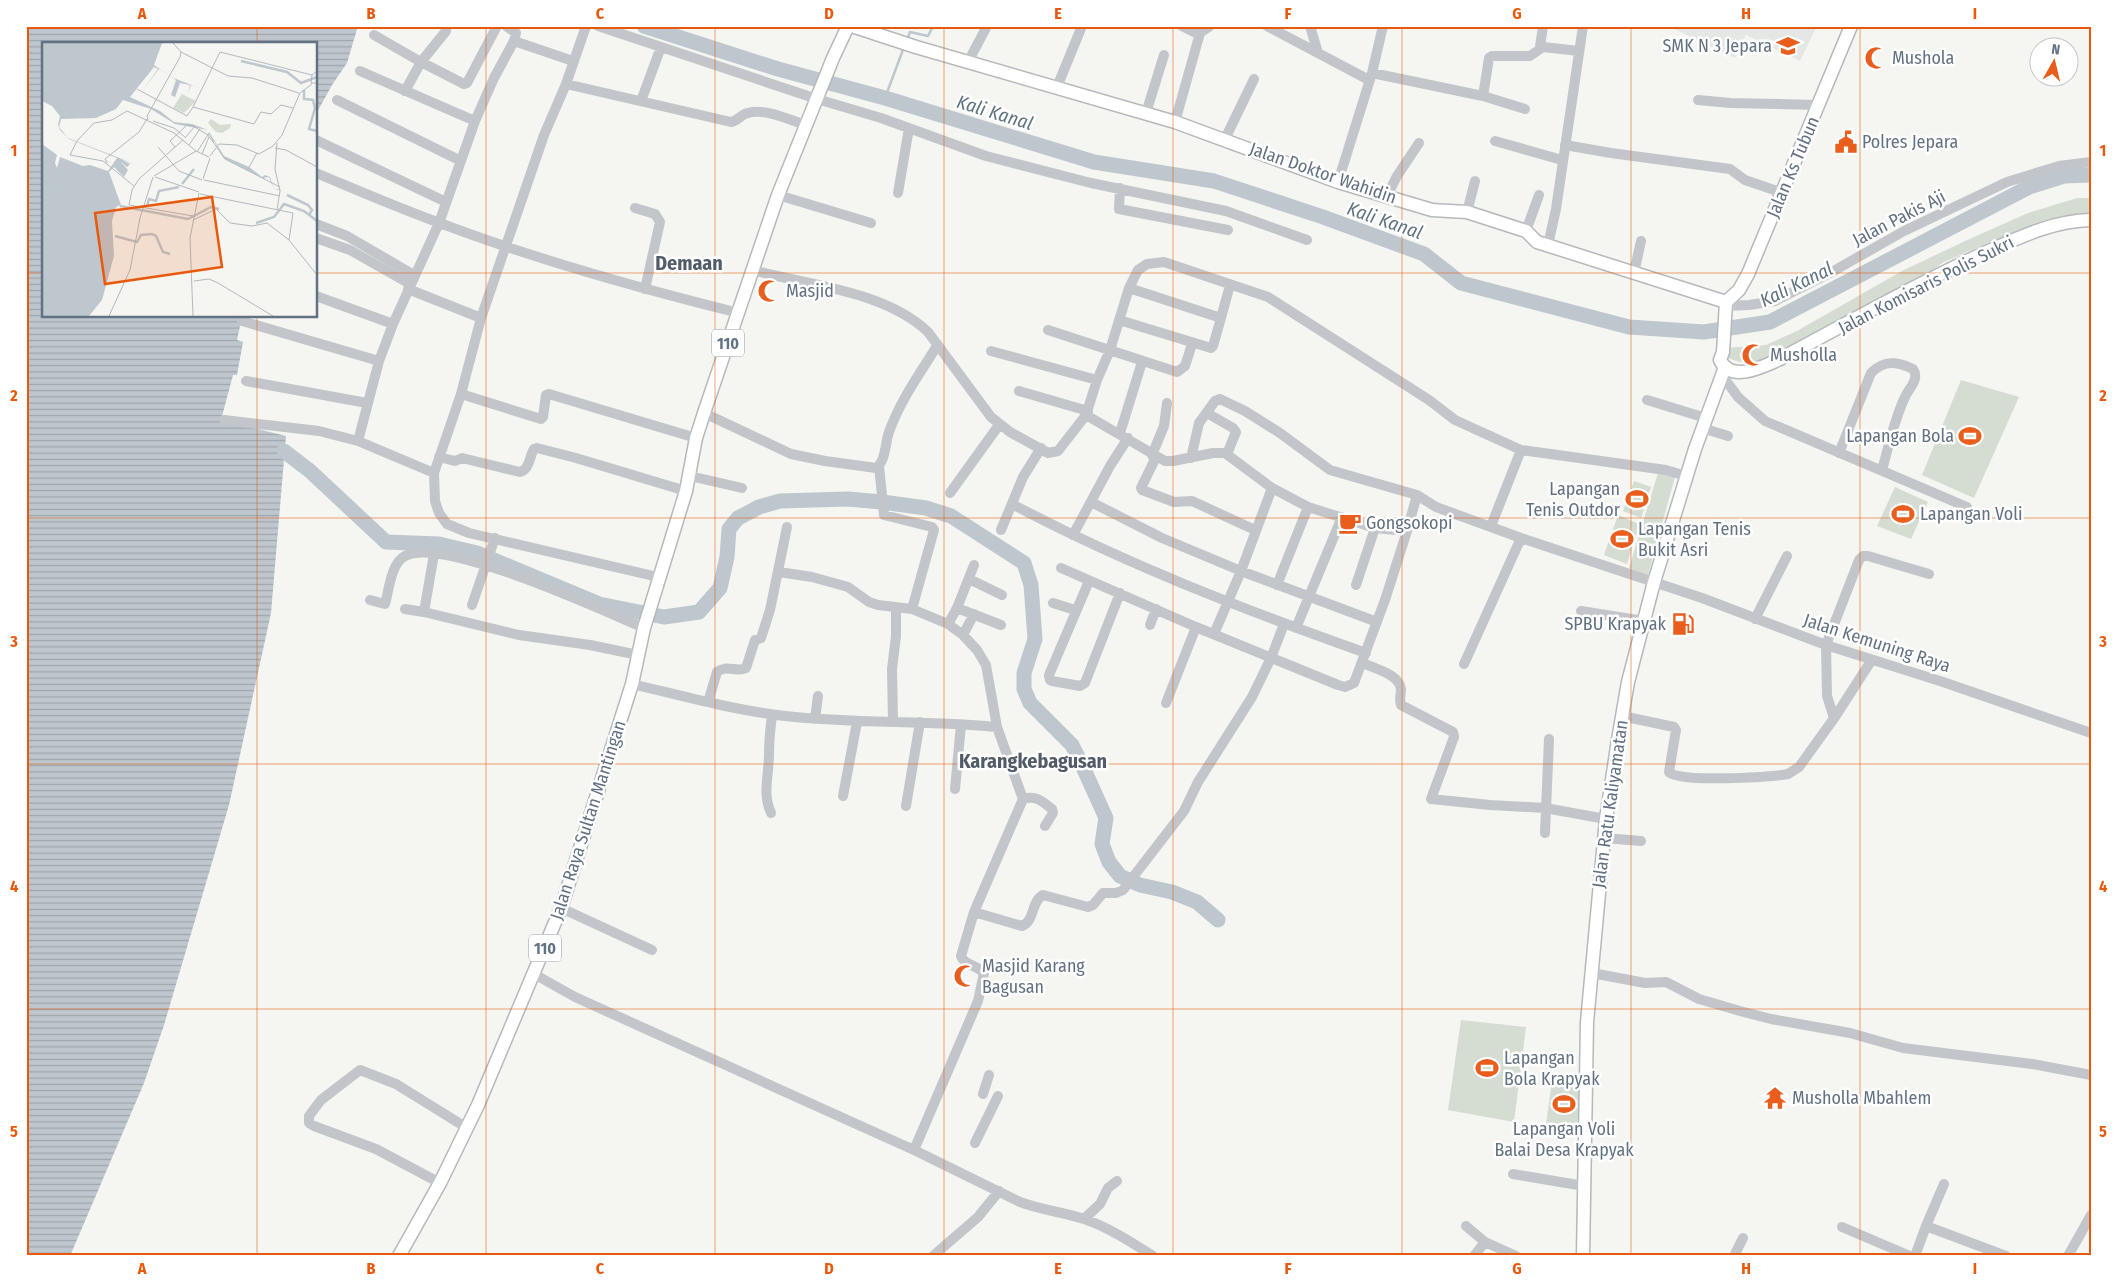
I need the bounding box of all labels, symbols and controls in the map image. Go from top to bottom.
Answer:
text: A [137,4,147,23]
text: B [367,4,376,23]
text: C [596,4,605,23]
text: D [824,4,834,23]
text: E [1054,4,1062,23]
text: F [1284,4,1292,23]
text: G [1512,4,1522,23]
text: H [1741,4,1751,23]
text: I [1973,4,1977,23]
school or university icon: SMK N 3 Jepara [1775,33,1801,59]
place label: SMK N 3 Jepara [1663,35,1772,57]
north arrow [2030,38,2080,88]
text: N [2050,41,2061,59]
inset map [42,42,318,318]
mosque icon: Mushola [1863,45,1889,71]
place label: Mushola [1892,47,1955,69]
water label: Kali Kanal [954,90,1036,135]
street label: Jalan Ks Tubun [1762,113,1824,221]
public building icon: Polres Jepara [1833,129,1859,155]
place label: Polres Jepara [1862,131,1958,153]
street label: Jalan Doktor Wahidin [1247,138,1399,208]
text: 1 [11,141,17,160]
text: 1 [2100,141,2106,160]
street label: Jalan Pakis Aji [1849,185,1949,251]
water label: Kali Kanal [1344,197,1426,244]
street label: Jalan Komisaris Polis Sukri [1835,231,2017,339]
district label: Demaan [655,251,723,275]
water label: Kali Kanal [1756,257,1836,312]
mosque icon: Masjid [756,278,782,304]
place label: Masjid [786,280,834,302]
road number: 110 [712,329,744,356]
mosque icon: Musholla [1740,342,1766,368]
place label: Musholla [1770,344,1837,366]
text: 2 [9,386,18,405]
text: 2 [2098,386,2107,405]
sports icon: Lapangan Bola [1957,423,1983,449]
place label: Lapangan Bola [1846,425,1954,447]
place label: Lapangan Tenis Outdor [1526,478,1621,521]
sports icon: Lapangan Tenis Outdor [1624,486,1650,512]
sports icon: Lapangan Voli [1890,501,1916,527]
place label: Lapangan Voli [1920,503,2023,525]
cafe icon: Gongsokopi [1337,510,1363,536]
place label: Gongsokopi [1366,512,1453,534]
place label: Lapangan Tenis Bukit Asri [1638,518,1751,561]
sports icon: Lapangan Tenis Bukit Asri [1609,526,1635,552]
street label: Jalan Kemuning Raya [1801,609,1953,677]
fuel station icon: SPBU Krapyak [1670,611,1696,637]
place label: SPBU Krapyak [1564,613,1667,635]
text: 3 [9,632,18,651]
text: 3 [2098,632,2107,651]
street label: Jalan Raya Sultan Mantingan [545,717,631,923]
street label: Jalan Ratu Kaliyamatan [1587,719,1633,889]
district label: Karangkebagusan [959,749,1107,773]
text: 4 [10,877,18,896]
text: 4 [2099,877,2107,896]
road number: 110 [529,934,561,961]
place label: Masjid Karang Bagusan [982,955,1085,998]
mosque icon: Masjid Karang Bagusan [952,963,978,989]
place label: Lapangan Bola Krapyak [1504,1047,1600,1090]
sports icon: Lapangan Bola Krapyak [1474,1055,1500,1081]
temple icon: Musholla Mbahlem [1762,1085,1788,1111]
place label: Musholla Mbahlem [1792,1087,1931,1109]
sports icon: Lapangan Voli Balai Desa Krapyak [1551,1091,1577,1117]
place label: Lapangan Voli Balai Desa Krapyak [1494,1118,1634,1161]
text: 5 [10,1122,18,1141]
text: 5 [2099,1122,2107,1141]
text: A [137,1259,147,1278]
text: B [367,1259,376,1278]
text: C [596,1259,605,1278]
text: D [824,1259,834,1278]
text: E [1054,1259,1062,1278]
text: F [1284,1259,1292,1278]
text: G [1512,1259,1522,1278]
text: H [1741,1259,1751,1278]
text: I [1973,1259,1977,1278]

